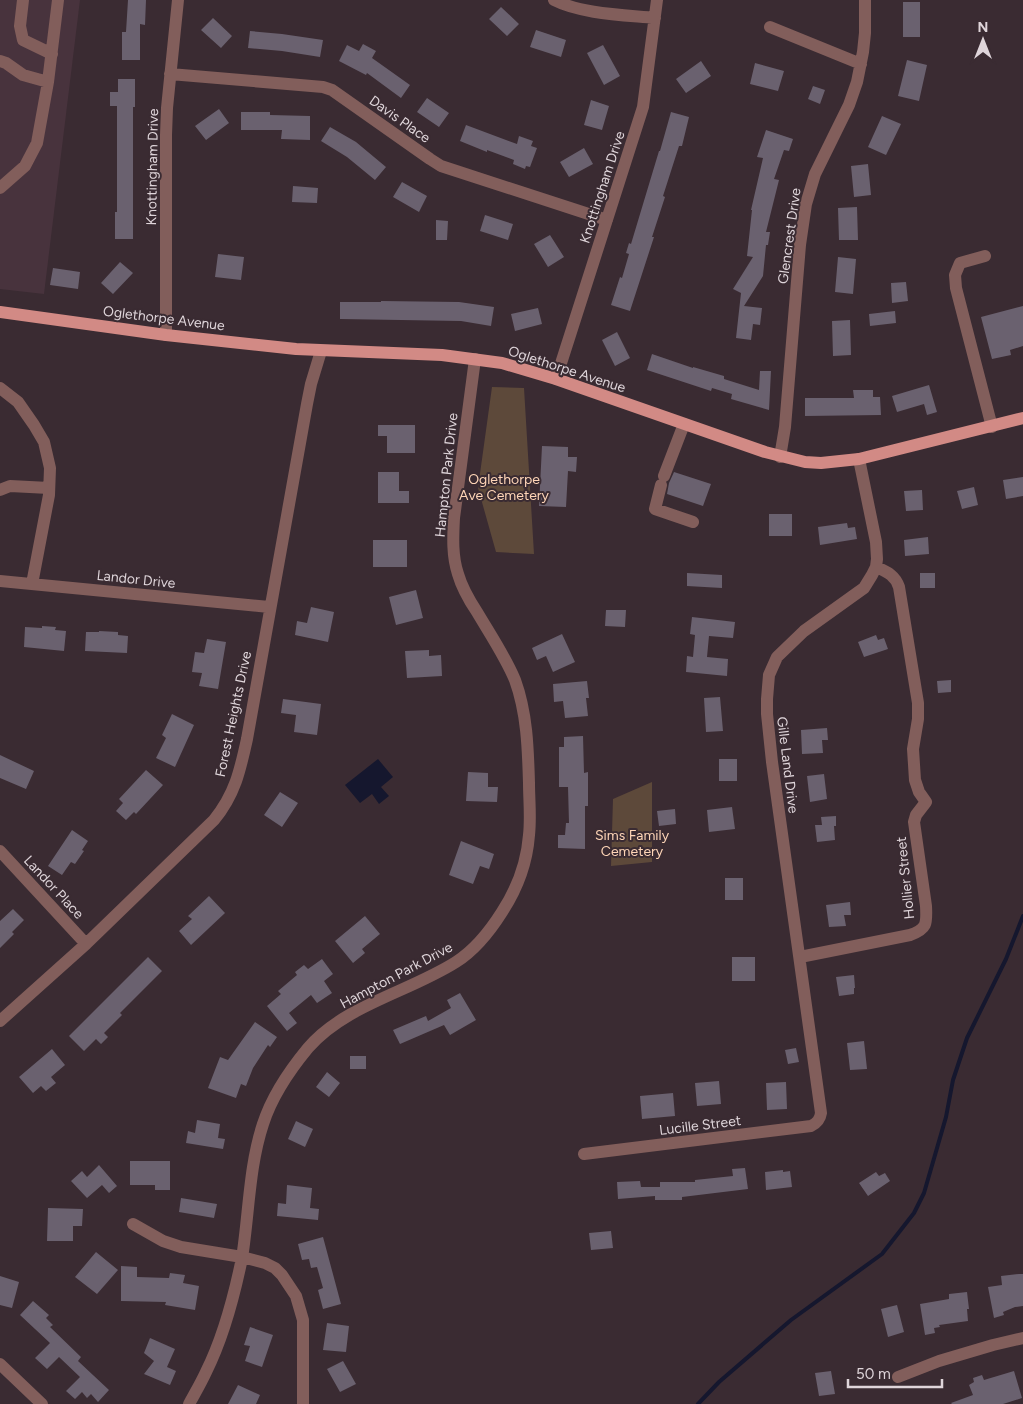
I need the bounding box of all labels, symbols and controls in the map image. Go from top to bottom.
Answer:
north arrow [958,15,1008,65]
text: N [978,19,988,36]
street label: Davis Place [366,92,434,147]
street label: Knottingham Drive [143,108,162,226]
street label: Knottingham Drive [576,129,629,245]
street label: Glencrest Drive [774,187,805,285]
street label: Oglethorpe Avenue [102,303,226,334]
street label: Oglethorpe Avenue [506,342,628,397]
street label: Hampton Park Drive [432,412,462,538]
park label: Oglethorpe Ave Cemetery [459,471,550,504]
street label: Landor Drive [96,567,177,592]
street label: Forest Heights Drive [212,649,255,779]
street label: Gille Land Drive [773,716,802,815]
park label: Sims Family Cemetery [595,827,670,860]
street label: Hollier Street [893,836,918,920]
street label: Landor Place [20,852,87,923]
street label: Hampton Park Drive [337,938,456,1012]
street label: Lucille Street [658,1112,742,1139]
scale bar [848,1356,942,1388]
text: 50 m [856,1365,891,1383]

